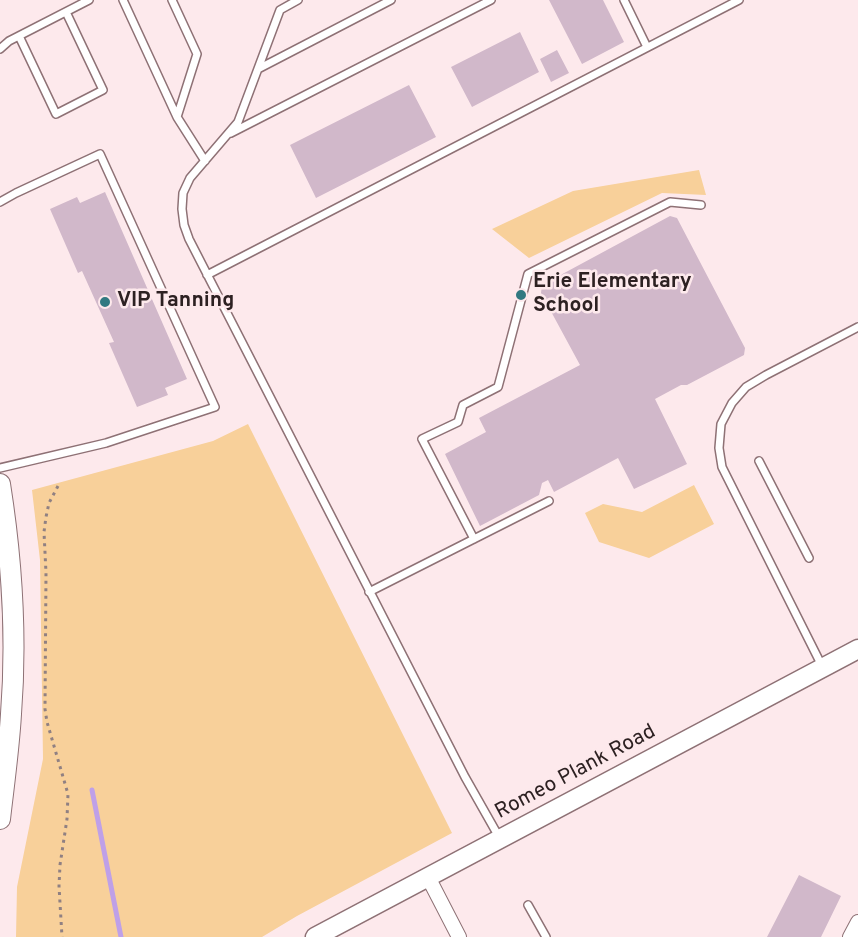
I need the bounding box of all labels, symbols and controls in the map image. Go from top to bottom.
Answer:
place label: Erie Elementary School [533,270,692,320]
marker: Erie Elementary School [514,288,528,302]
place label: VIP Tanning [117,289,234,315]
marker: VIP Tanning [98,295,112,309]
street label: Romeo Plank Road [491,720,661,826]

